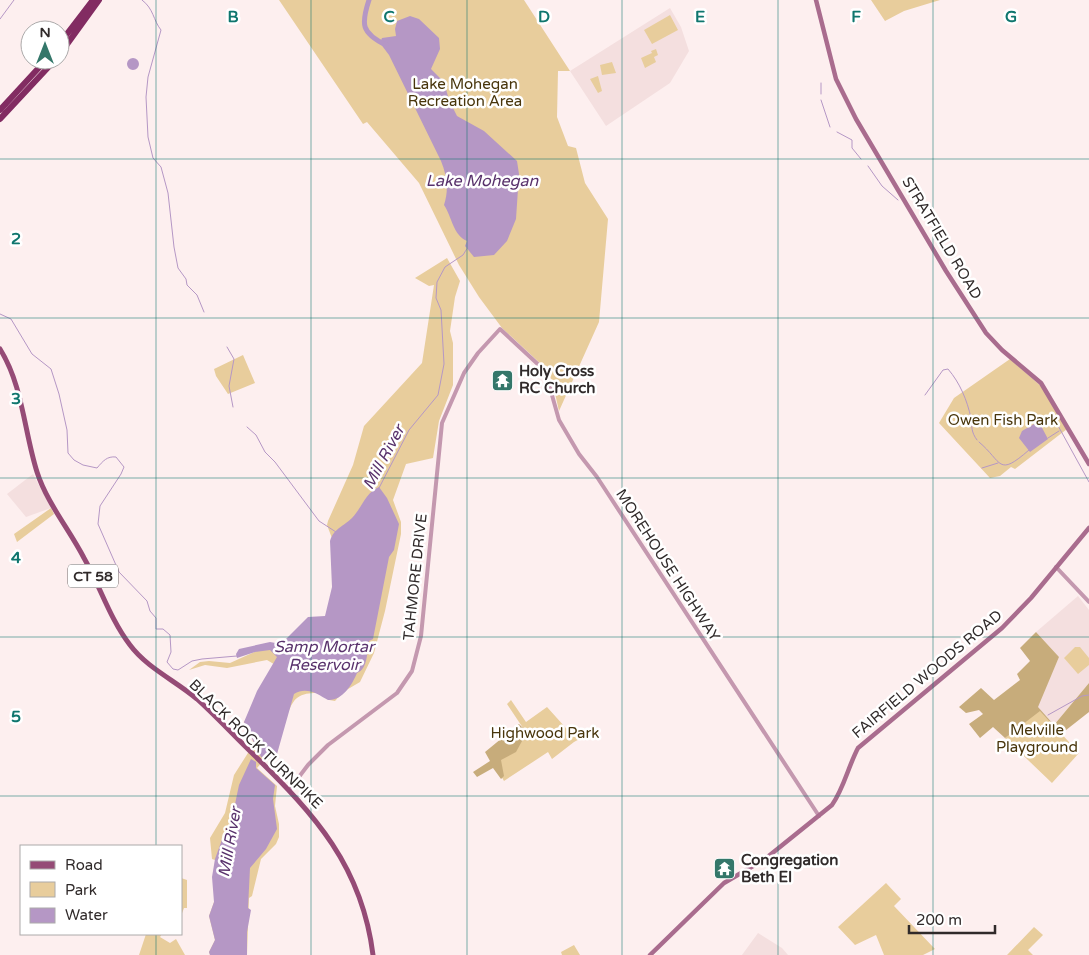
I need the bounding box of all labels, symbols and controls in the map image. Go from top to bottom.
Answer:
text: B [227,7,239,27]
text: C [383,7,395,27]
text: D [538,7,550,27]
text: E [695,7,705,27]
text: F [851,7,861,27]
text: G [1005,7,1017,27]
north arrow [20,20,70,70]
text: N [39,24,51,41]
park label: Lake Mohegan Recreation Area [408,75,522,110]
water label: Lake Mohegan [426,171,540,191]
street label: STRATFIELD ROAD [898,173,986,303]
text: 2 [11,229,21,249]
place label: Holy Cross RC Church [519,362,595,397]
temple icon: Holy Cross RC Church [491,368,515,392]
text: 3 [11,389,21,409]
park label: Owen Fish Park [948,411,1058,429]
water label: Mill River [359,420,410,493]
street label: MOREHOUSE HIGHWAY [612,486,724,645]
street label: TAHMORE DRIVE [399,513,431,641]
text: 4 [11,548,21,568]
road number: CT 58 [68,564,118,588]
street label: FAIRFIELD WOODS ROAD [848,606,1006,742]
water label: Samp Mortar Reservoir [274,637,376,675]
street label: BLACK ROCK TURNPIKE [186,676,326,812]
text: 5 [11,707,21,727]
park label: Melville Playground [996,721,1078,756]
park label: Highwood Park [491,724,599,742]
water label: Mill River [214,804,246,879]
legend [20,845,182,935]
place label: Congregation Beth El [741,851,838,886]
text: Road [65,856,103,874]
temple icon: Congregation Beth El [713,857,737,881]
text: Park [65,881,97,899]
scale bar [909,902,995,934]
text: Water [65,906,108,924]
text: 200 m [916,911,962,929]

